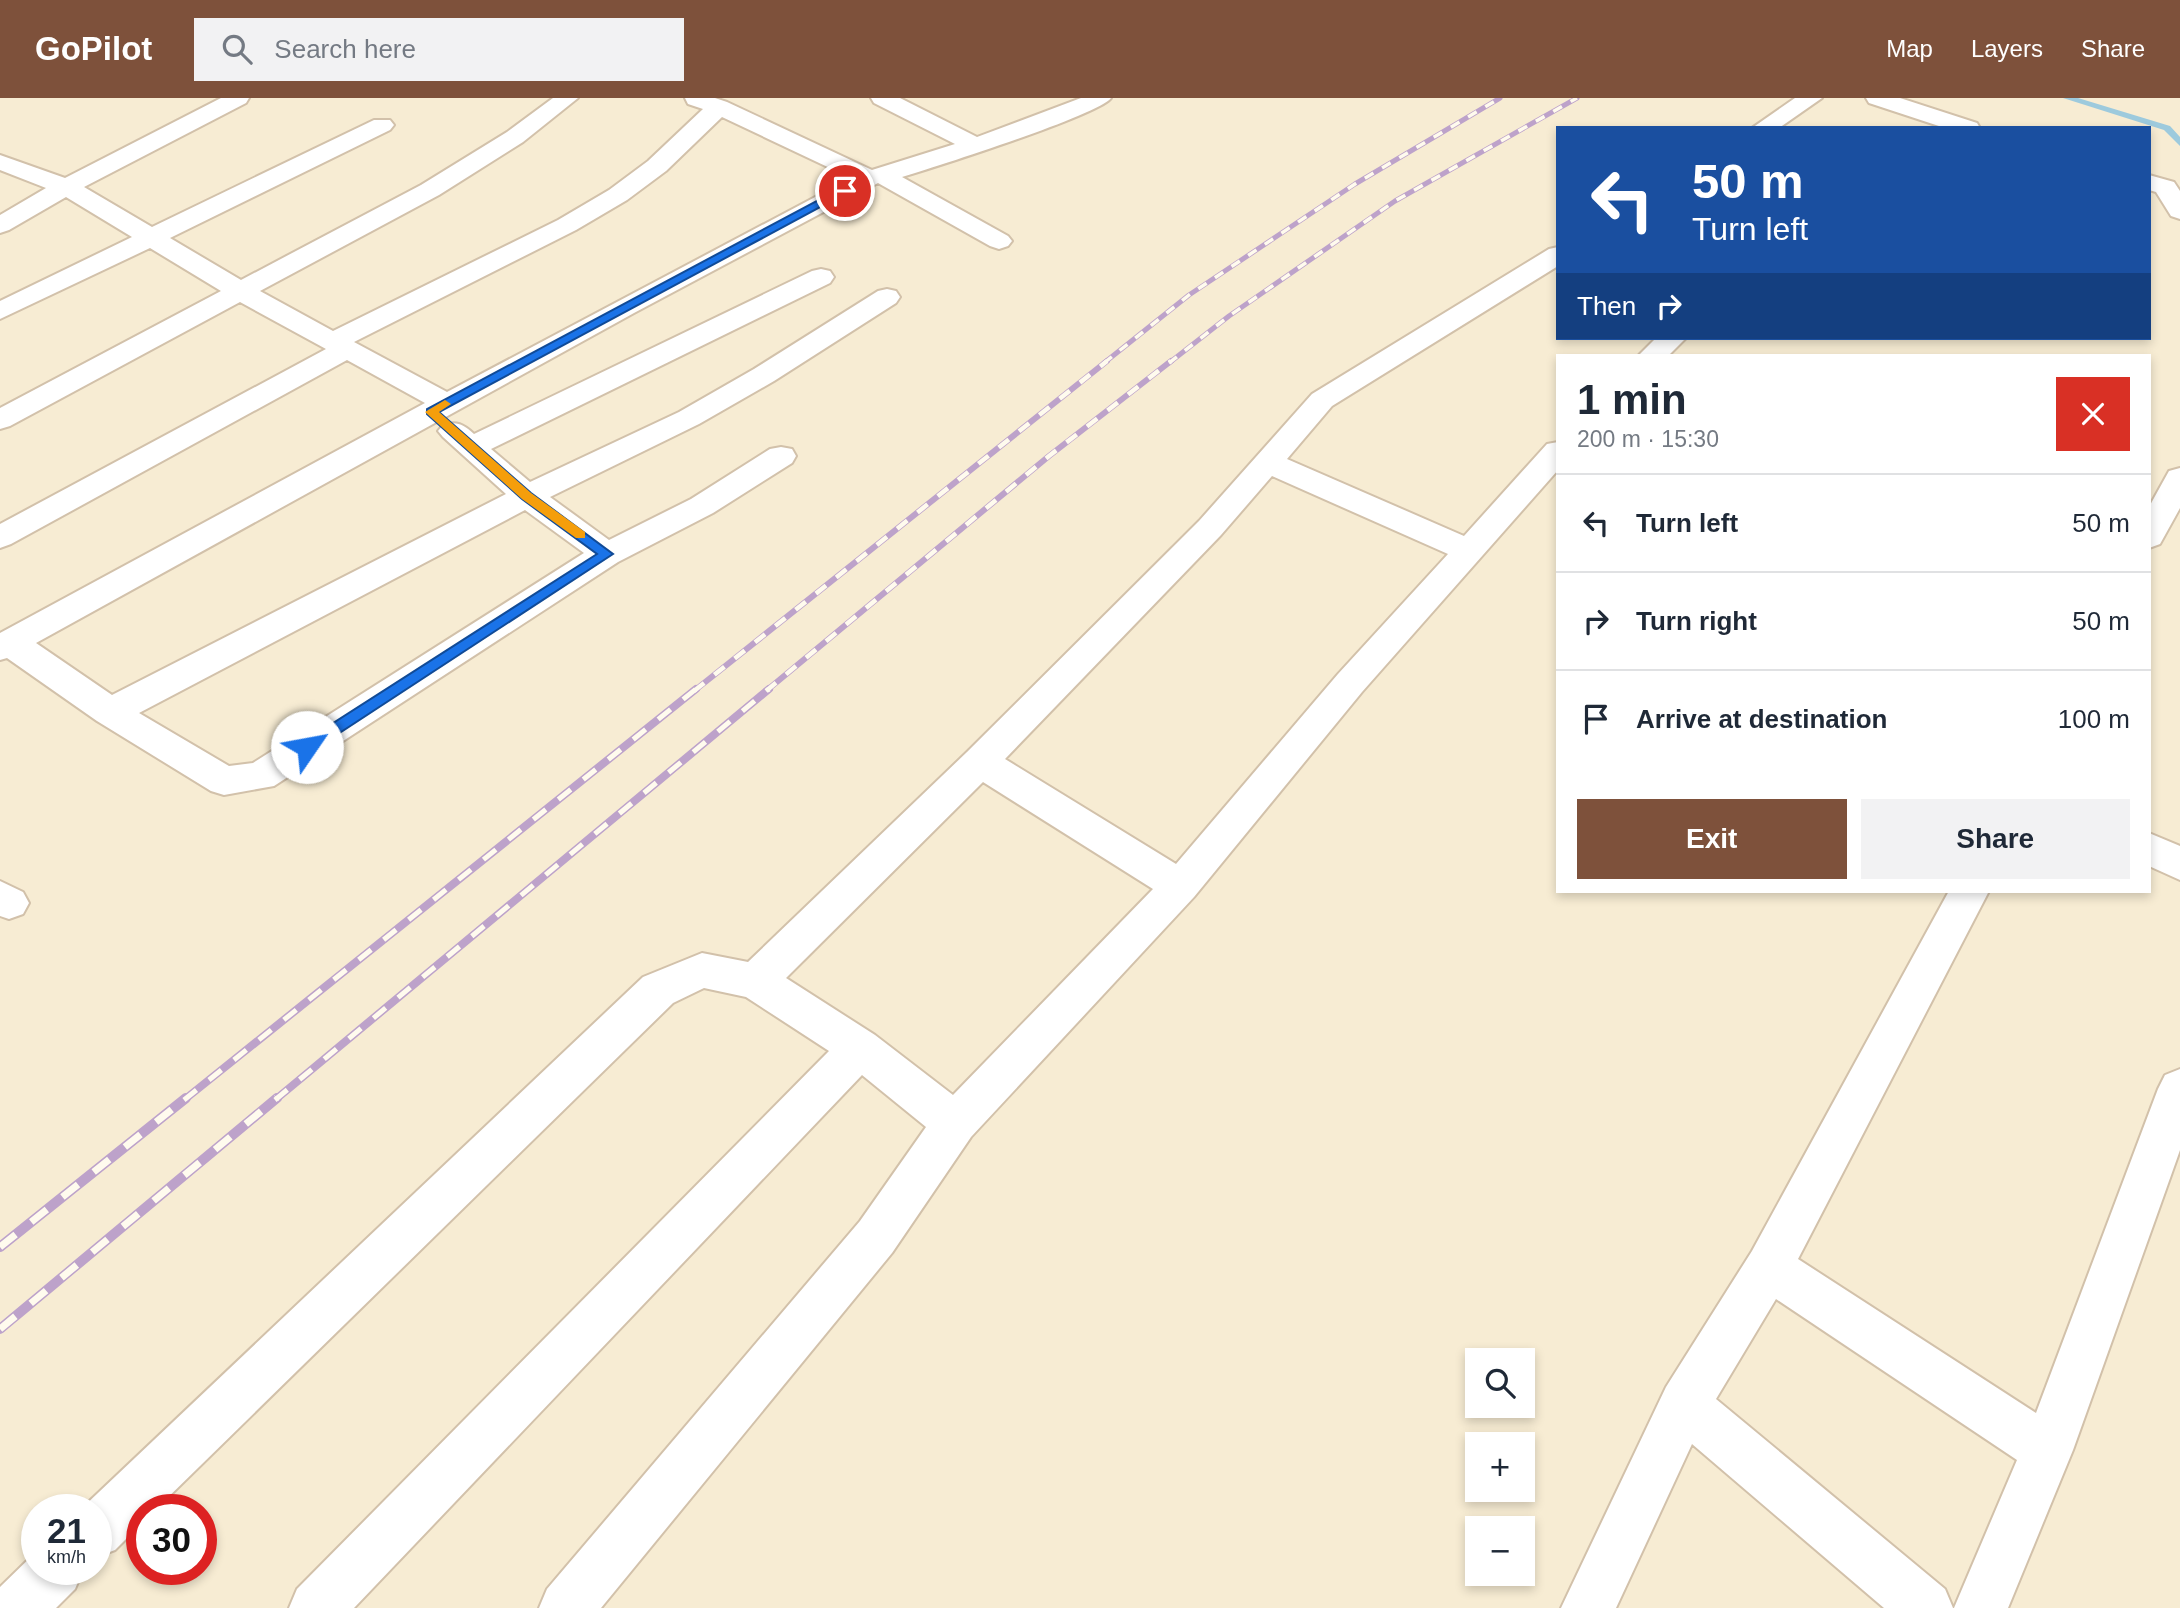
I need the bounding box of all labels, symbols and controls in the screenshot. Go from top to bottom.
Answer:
search box [194,18,684,81]
text: GoPilot [35,30,152,67]
icon: search [218,30,256,68]
text: Search here [274,34,416,64]
text: Map [1886,35,1933,62]
text: Layers [1971,35,2043,62]
text: Share [2081,35,2145,62]
icon: left [1577,154,1668,245]
text: 50 m [1692,154,1804,208]
pin [815,161,875,221]
icon: arrive [826,172,864,210]
text: Turn left [1692,211,1808,247]
icon: right [1650,287,1688,325]
text: Then [1577,291,1636,321]
text: 1 min [1577,376,1687,423]
button: close [2056,377,2130,451]
text: 200 m · 15:30 [1577,426,1719,452]
icon: left [1577,504,1615,542]
text: Turn left [1636,508,1738,538]
text: 50 m [2072,508,2130,538]
icon: right [1577,602,1615,640]
text: Turn right [1636,606,1757,636]
text: 50 m [2072,606,2130,636]
icon: arrive [1577,700,1615,738]
text: Arrive at destination [1636,704,1887,734]
text: 100 m [2058,704,2130,734]
position arrow [270,710,344,784]
button: Exit [1577,799,1847,879]
button: Share [1861,799,2130,879]
map controls [1465,1348,1535,1586]
button: search [1465,1348,1535,1418]
button: + [1465,1432,1535,1502]
speed limit sign: 30 [126,1494,217,1585]
text: 21 [47,1511,86,1550]
button: − [1465,1516,1535,1586]
text: km/h [47,1547,86,1567]

